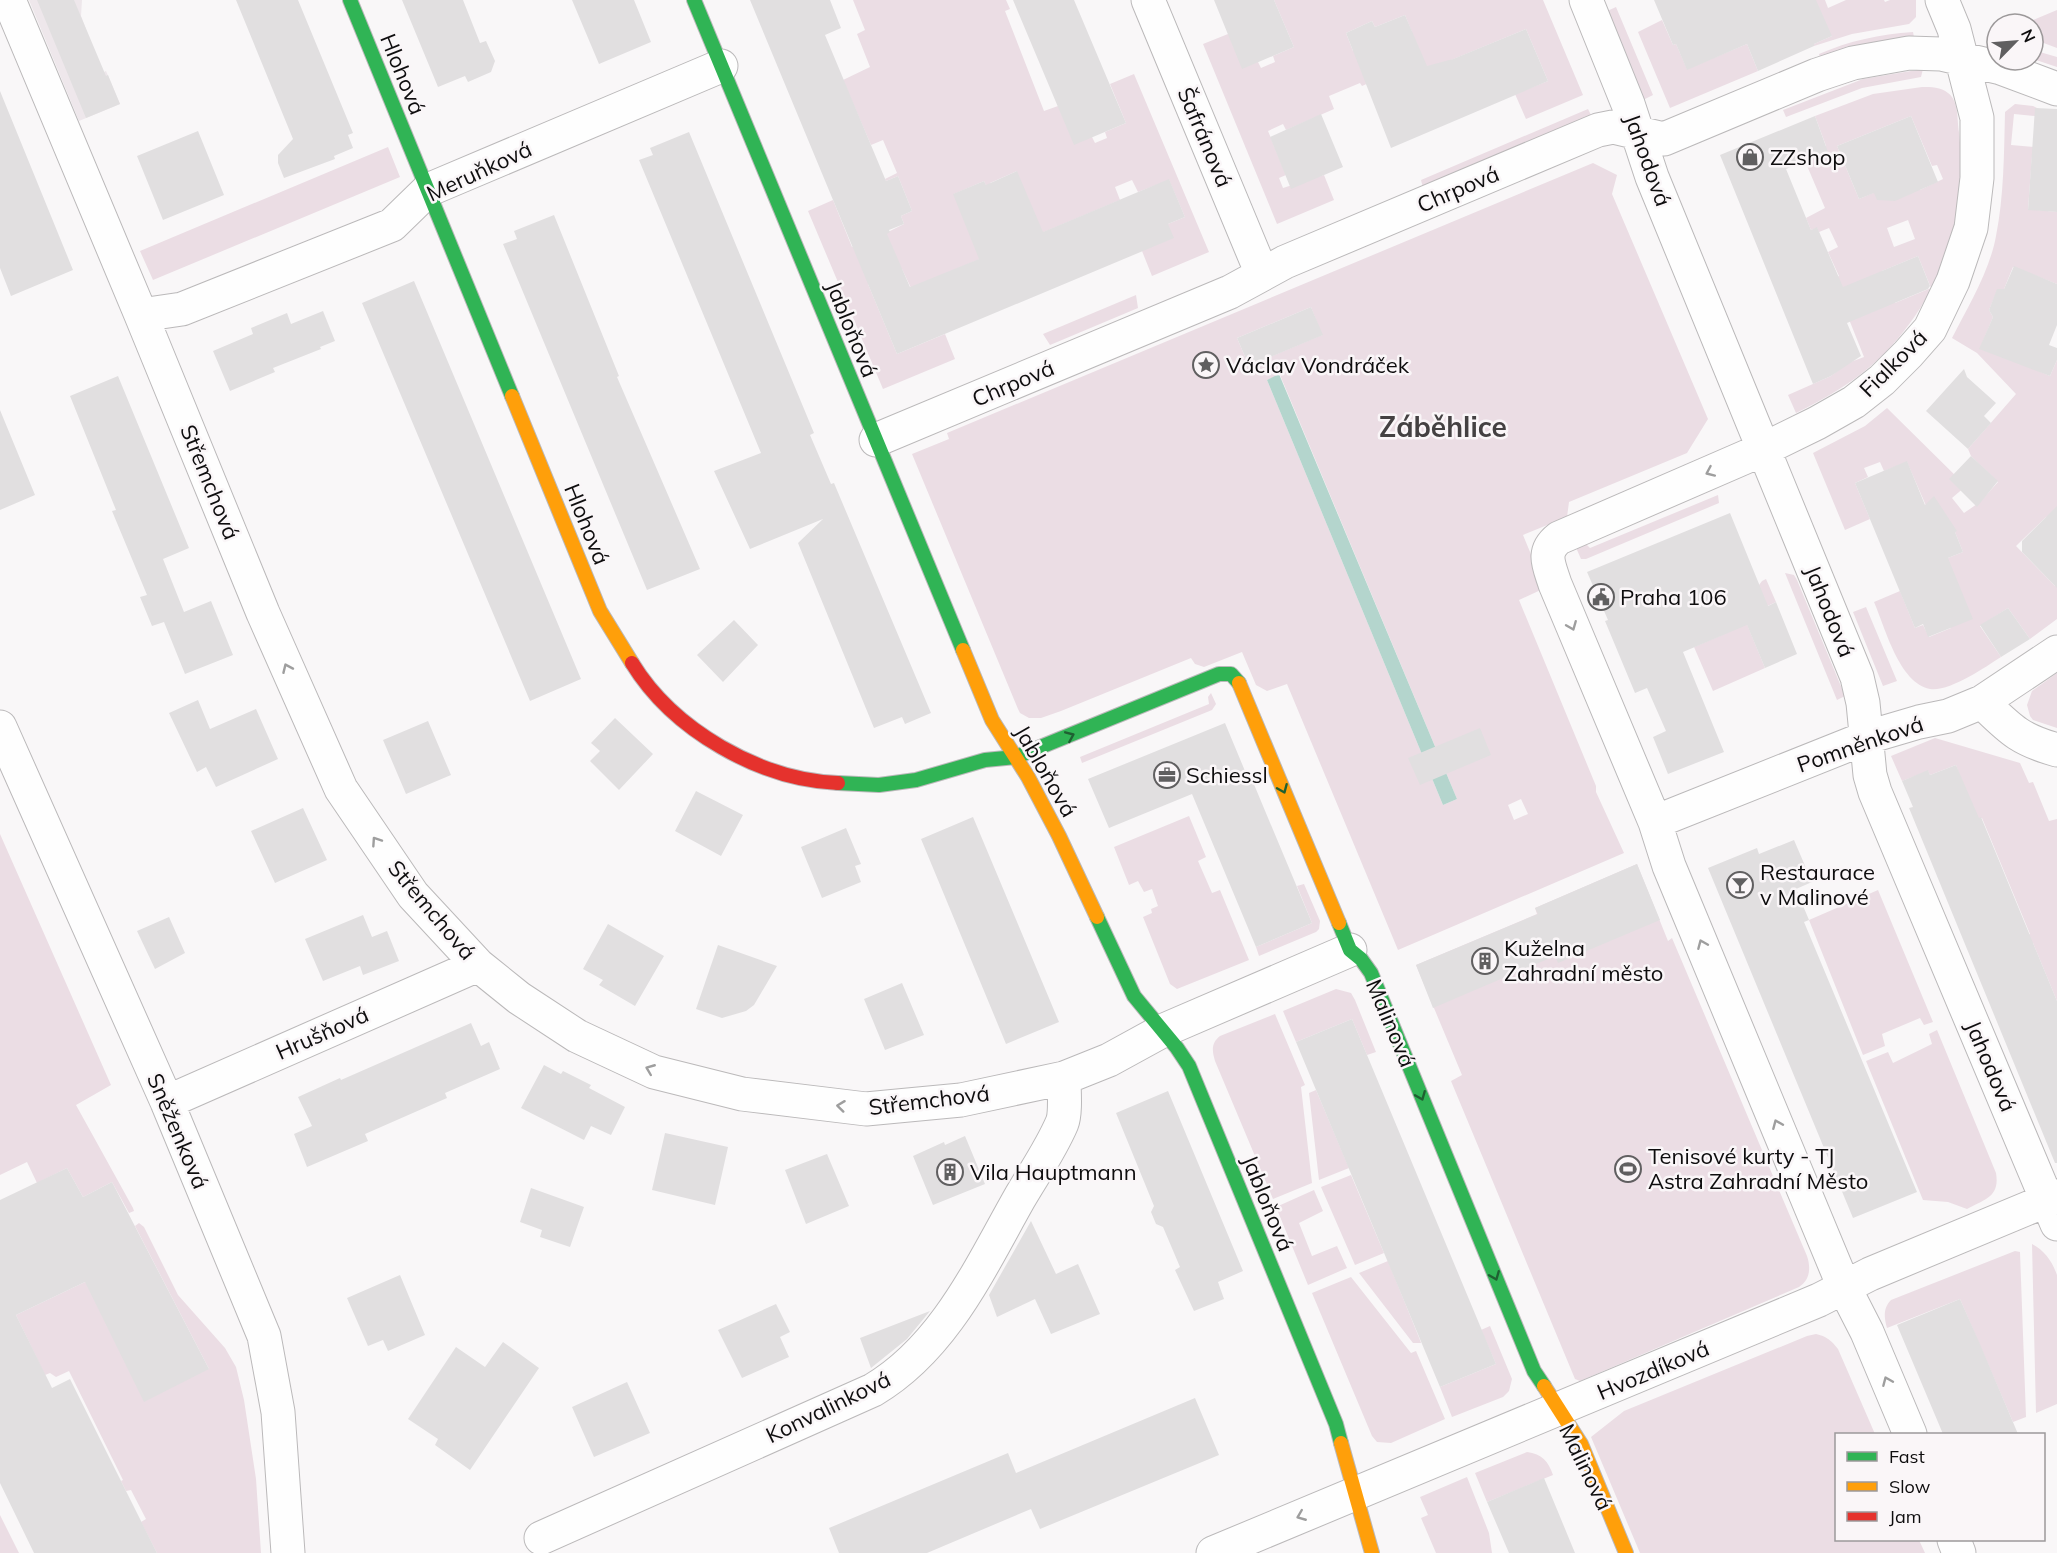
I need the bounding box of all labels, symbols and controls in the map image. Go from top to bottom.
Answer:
north arrow [1985,12,2045,72]
text: N [2017,26,2040,45]
street label: Hlohová [374,29,432,119]
street label: Šafránová [1171,83,1239,191]
street label: Jahodová [1618,110,1678,210]
street label: Meruňková [422,134,536,208]
shop icon: ZZshop [1735,142,1765,172]
place label: ZZshop [1770,143,1846,171]
street label: Chrpová [1413,159,1503,219]
street label: Jabloňová [820,277,884,381]
street label: Fialková [1853,323,1933,403]
place icon: Václav Vondráček [1191,350,1221,380]
place label: Václav Vondráček [1226,351,1410,379]
street label: Chrpová [968,353,1058,413]
district label: Záběhlice [1379,409,1507,444]
street label: Střemchová [174,420,246,544]
one-way arrow [1705,465,1716,477]
street label: Hlohová [558,479,616,569]
street label: Jahodová [1799,561,1861,661]
public building icon: Praha 106 [1586,582,1616,612]
place label: Praha 106 [1620,583,1727,611]
one-way arrow [1565,619,1577,630]
one-way arrow [282,664,294,675]
street label: Pomněnková [1793,709,1927,779]
street label: Jabloňová [1008,720,1084,822]
one-way arrow [1064,731,1075,743]
office icon: Schiessl [1152,760,1182,790]
place label: Schiessl [1186,761,1268,789]
one-way arrow [1276,783,1288,794]
one-way arrow [372,837,383,848]
street label: Střemchová [382,854,482,966]
place label: Restaurace v Malinové [1760,858,1875,911]
bar icon: Restaurace v Malinové [1725,870,1755,900]
place label: Kuželna Zahradní město [1504,934,1663,987]
one-way arrow [1697,940,1709,951]
building icon: Kuželna Zahradní město [1470,946,1500,976]
street label: Malinová [1360,975,1422,1071]
street label: Hrušňová [271,1000,373,1066]
street label: Jahodová [1959,1016,2023,1116]
one-way arrow [645,1064,656,1076]
street label: Sněženková [141,1069,215,1193]
street label: Střemchová [867,1079,991,1121]
one-way arrow [1414,1090,1426,1101]
one-way arrow [836,1101,845,1113]
one-way arrow [1772,1120,1784,1131]
place label: Tenisové kurty - TJ Astra Zahradní Město [1648,1142,1868,1195]
street label: Jabloňová [1236,1151,1300,1255]
sports icon: Tenisové kurty - TJ Astra Zahradní Město [1613,1154,1643,1184]
building icon: Vila Hauptmann [935,1157,965,1187]
place label: Vila Hauptmann [970,1158,1137,1186]
one-way arrow [1488,1270,1500,1281]
street label: Hvozdíková [1593,1334,1713,1406]
street label: Konvalinková [761,1365,895,1449]
one-way arrow [1882,1376,1894,1387]
street label: Malinová [1553,1419,1619,1515]
legend [1835,1433,2045,1541]
text: Fast [1889,1445,1925,1468]
text: Slow [1889,1475,1931,1498]
text: Jam [1889,1505,1922,1528]
one-way arrow [1297,1509,1308,1521]

